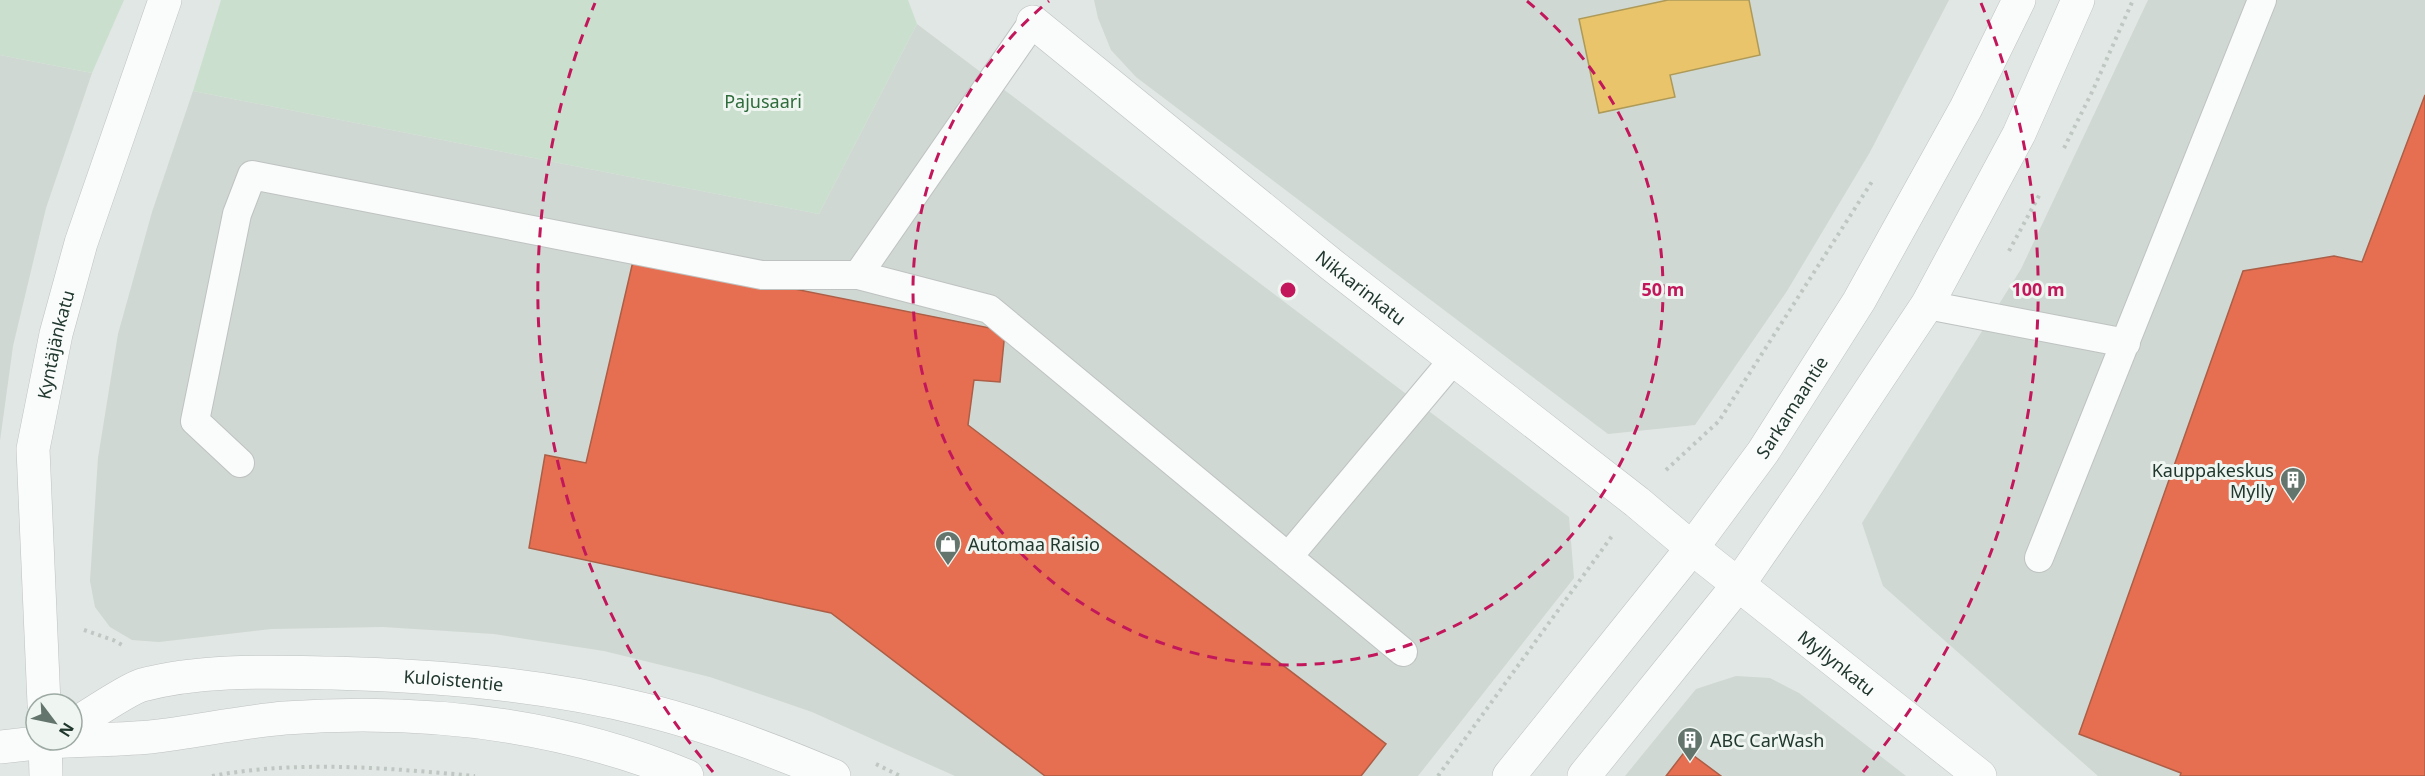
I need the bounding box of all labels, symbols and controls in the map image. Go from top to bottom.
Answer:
park label: Pajusaari [724,89,802,113]
street label: Nikkarinkatu [1311,245,1411,330]
text: 50 m [1642,277,1684,301]
text: 100 m [2011,277,2065,301]
centre of rings [1278,280,1298,300]
street label: Kyntäjänkatu [31,287,80,401]
street label: Sarkamaantie [1750,351,1833,463]
place label: Kauppakeskus Mylly [2152,458,2275,503]
building icon: Kauppakeskus Mylly [2278,465,2308,503]
shop icon: Automaa Raisio [933,529,963,567]
place label: Automaa Raisio [968,532,1100,556]
street label: Myllynkatu [1793,625,1881,701]
street label: Kuloistentie [403,664,505,696]
north arrow [24,692,84,752]
text: N [54,719,79,741]
building icon: ABC CarWash [1675,725,1705,763]
place label: ABC CarWash [1710,728,1824,752]

